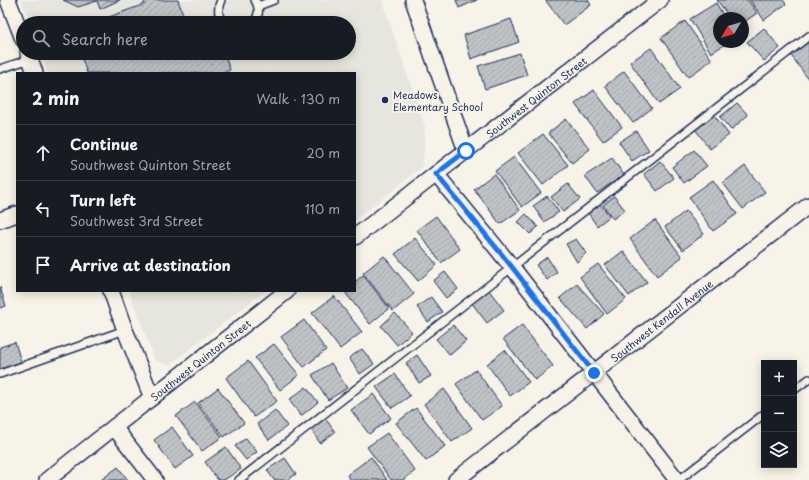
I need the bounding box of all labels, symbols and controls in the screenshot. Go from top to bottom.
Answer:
north arrow [713,12,749,48]
search box [16,16,356,60]
icon: search [30,27,52,49]
text: Search here [62,27,148,50]
street label: Southwest Quinton Street [482,53,589,140]
text: 2 min [32,85,79,111]
place label: Meadows Elementary School [393,87,483,114]
text: Walk · 130 m [257,89,340,108]
marker: Meadows Elementary School [380,95,390,105]
text: Continue [70,132,138,155]
icon: ahead [32,142,54,164]
route start [457,142,475,160]
text: 20 m [306,143,340,162]
text: Southwest Quinton Street [70,155,231,174]
text: Turn left [70,188,136,211]
icon: left [32,198,54,220]
text: 110 m [305,199,340,218]
text: Southwest 3rd Street [70,211,203,230]
text: Arrive at destination [70,253,231,276]
icon: arrive [32,254,54,276]
street label: Southwest Kendall Avenue [607,275,716,365]
street label: Southwest Quinton Street [147,315,254,404]
map controls [761,360,797,468]
button: + [761,360,797,396]
route end [585,364,603,382]
button: − [761,396,797,432]
button: layers [761,432,797,468]

